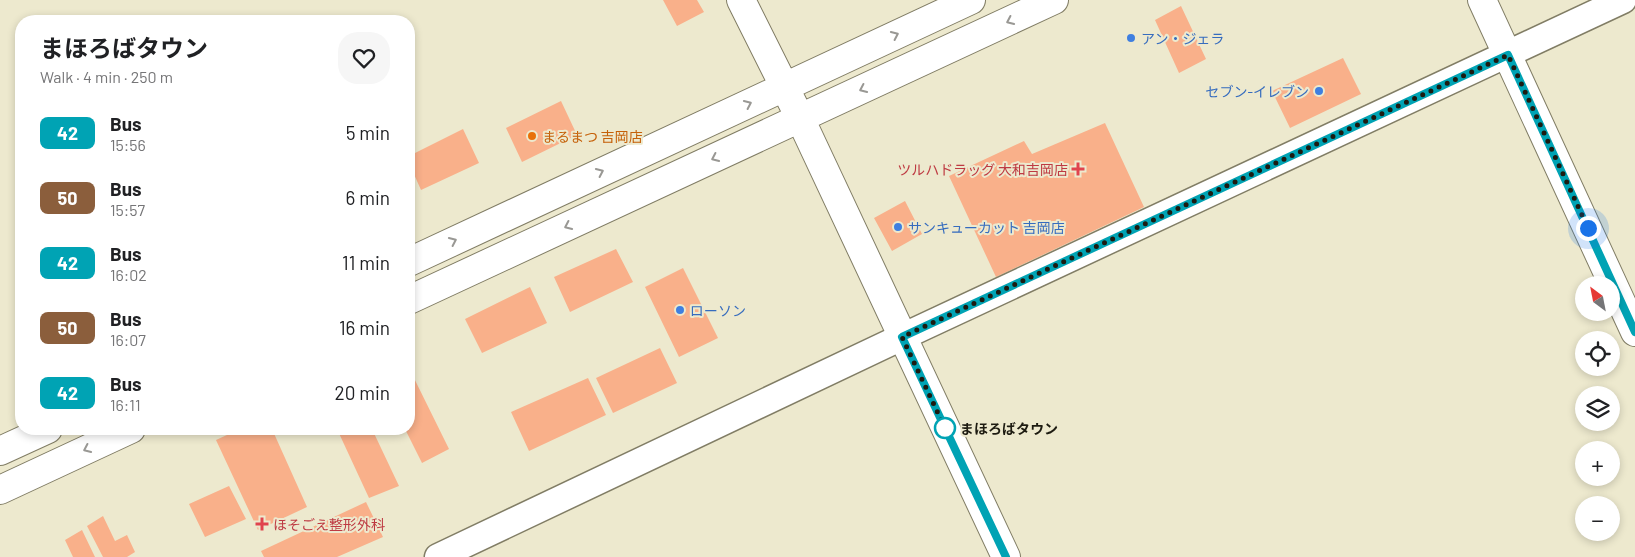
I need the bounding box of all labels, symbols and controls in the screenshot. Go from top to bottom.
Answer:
one-way arrow [1006,14,1015,25]
place label: アン・ジェラ [1141,30,1224,47]
one-way arrow [890,31,899,42]
button: heart [338,32,390,84]
marker: アン・ジェラ [1125,32,1137,44]
text: まほろばタウン [40,33,208,62]
text: Walk · 4 min · 250 m [40,67,173,86]
one-way arrow [859,83,868,93]
place label: セブン-イレブン [1205,83,1309,100]
marker: セブン-イレブン [1313,85,1325,97]
one-way arrow [742,100,751,110]
text: Bus [110,112,142,135]
text: 5 min [346,121,390,144]
text: 42 [57,122,78,144]
place label: まるまつ 吉岡店 [542,128,643,145]
marker: まるまつ 吉岡店 [526,130,538,142]
text: 15:56 [110,135,146,154]
one-way arrow [711,151,720,162]
place label: ツルハドラッグ 大和吉岡店 [897,161,1068,178]
marker: ツルハドラッグ 大和吉岡店 [1072,163,1084,175]
one-way arrow [595,168,604,179]
text: Bus [110,177,142,200]
text: 6 min [346,186,390,209]
text: 50 [58,187,77,209]
text: 15:57 [110,200,145,219]
your location [1576,216,1601,241]
place label: サンキューカット 吉岡店 [908,219,1065,236]
one-way arrow [564,220,573,230]
marker: サンキューカット 吉岡店 [892,221,904,233]
one-way arrow [448,237,457,247]
text: Bus [110,242,142,265]
text: 11 min [342,251,390,274]
text: 42 [57,252,78,274]
text: 16:02 [110,265,147,284]
north arrow [1575,276,1620,321]
map controls [1575,276,1620,541]
place label: ローソン [690,302,746,319]
marker: ローソン [674,304,686,316]
text: Bus [110,307,142,330]
text: 16 min [339,316,390,339]
text: 50 [58,317,77,339]
text: 16:07 [110,330,146,349]
button: locate [1575,331,1620,376]
text: Bus [110,372,142,395]
text: 20 min [334,381,390,404]
text: 42 [57,382,78,404]
button: layers [1575,386,1620,431]
text: 16:11 [110,395,141,414]
marker: まほろばタウン [934,417,956,439]
place label: まほろばタウン [960,420,1058,437]
button: + [1575,441,1620,486]
one-way arrow [83,443,92,454]
button: − [1575,496,1620,541]
place label: ほそごえ整形外科 [273,516,385,533]
marker: ほそごえ整形外科 [255,517,269,531]

